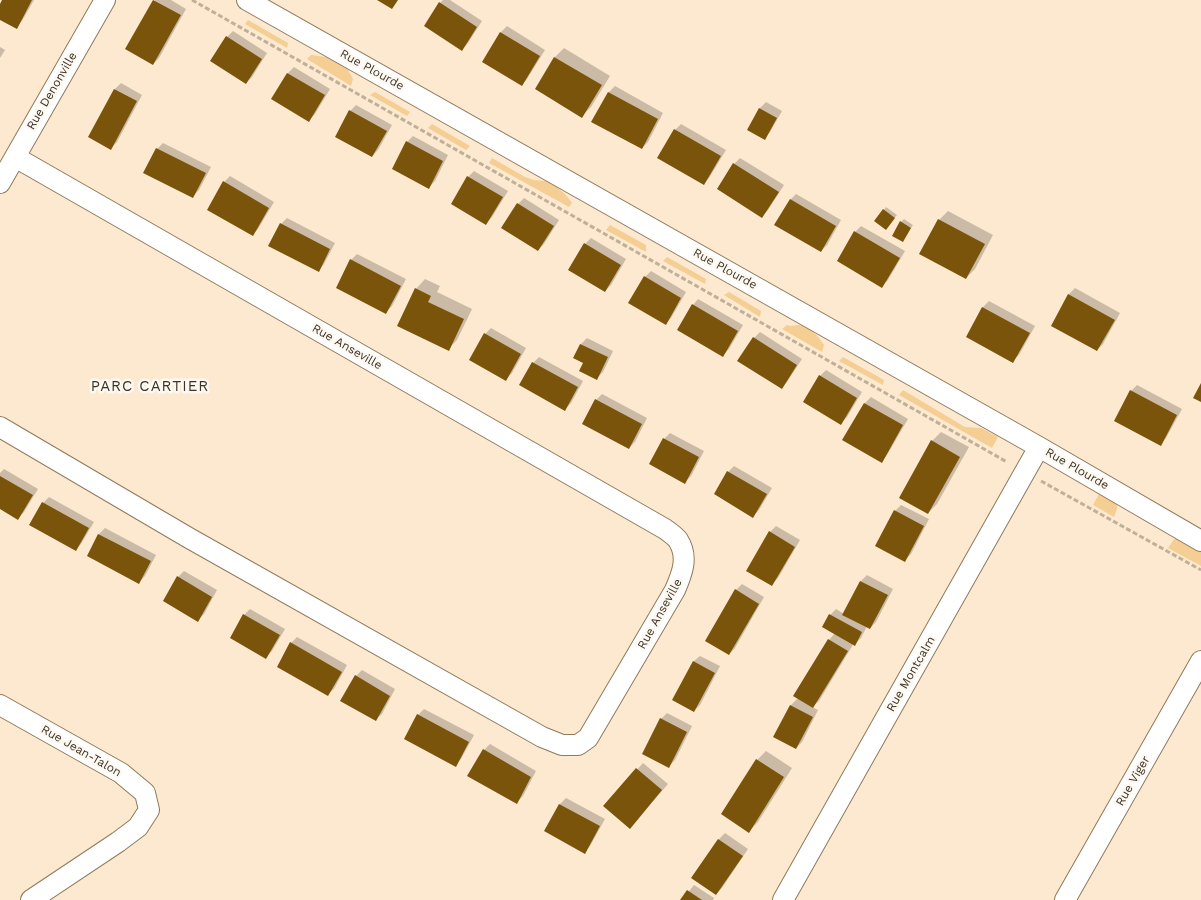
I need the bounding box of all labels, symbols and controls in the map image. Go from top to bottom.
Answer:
street label: Rue Plourde [337,46,407,94]
street label: Rue Denonville [24,50,80,132]
street label: Rue Plourde [690,245,760,293]
street label: Rue Anseville [309,321,385,373]
district label: PARC CARTIER [89,378,211,396]
street label: Rue Plourde [1043,445,1111,493]
street label: Rue Anseville [635,576,685,652]
street label: Rue Montcalm [884,634,938,714]
street label: Rue Jean-Talon [38,722,124,780]
street label: Rue Viger [1113,753,1153,809]

